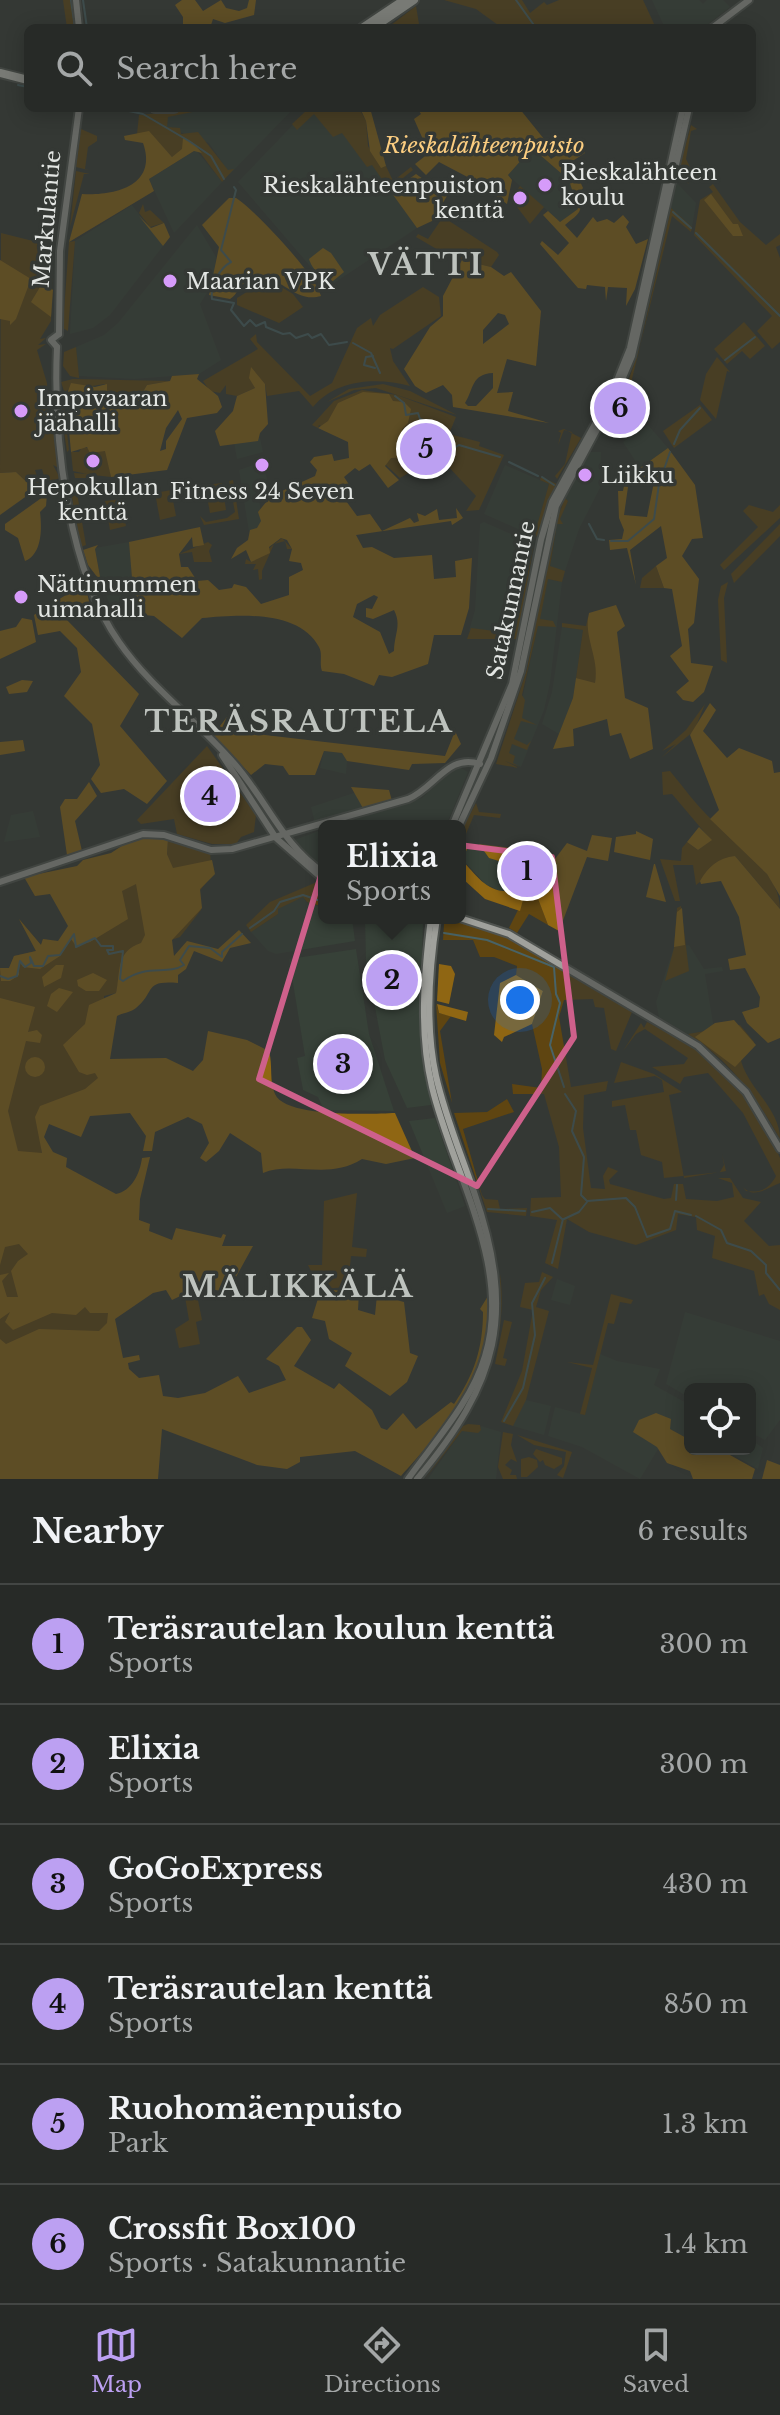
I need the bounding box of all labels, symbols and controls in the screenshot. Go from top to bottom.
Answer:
search box [24,24,756,112]
icon: search [52,46,96,90]
text: Search here [116,50,297,87]
park label: Rieskalähteenpuisto [382,132,585,159]
street label: Markulantie [28,149,66,289]
place label: Rieskalähteen koulu [561,159,717,211]
place label: Rieskalähteenpuiston kenttä [263,172,505,224]
marker: Rieskalähteen koulu [536,176,554,194]
marker: Rieskalähteenpuiston kenttä [511,189,529,207]
district label: VÄTTI [367,246,484,283]
place label: Maarian VPK [186,268,335,295]
marker: Maarian VPK [161,272,179,290]
pin: 6 [594,378,646,438]
place label: Impivaaran jäähalli [33,385,167,437]
marker: Impivaaran jäähalli [12,402,30,420]
pin: 5 [400,419,452,479]
marker: Hepokullan kenttä [84,452,102,470]
marker: Fitness 24 Seven [253,456,271,474]
place label: Liikku [601,462,674,489]
marker: Liikku [576,466,594,484]
place label: Hepokullan kenttä [27,474,159,526]
place label: Fitness 24 Seven [170,478,354,505]
street label: Satakunnantie [481,518,541,682]
place label: Nättinummen uimahalli [37,571,197,623]
marker: Nättinummen uimahalli [12,588,30,606]
district label: TERÄSRAUTELA [144,703,454,740]
pin: 4 [184,766,236,826]
popup [318,820,466,924]
text: Elixia [346,838,438,875]
pin: 1 [501,841,553,901]
text: Sports [346,875,431,907]
pin: 2 [366,950,418,1010]
your location [500,980,540,1020]
pin: 3 [317,1034,369,1094]
district label: MÄLIKKÄLÄ [182,1268,414,1305]
map controls [684,1383,756,1455]
button: locate [684,1383,756,1455]
text: Nearby [32,1510,164,1552]
text: 6 results [637,1515,748,1547]
text: Teräsrautelan koulun kenttä [108,1610,555,1647]
text: 1 [52,1628,64,1660]
text: 300 m [659,1628,748,1660]
text: Sports [108,1647,193,1679]
text: Elixia [108,1730,200,1767]
text: 2 [50,1748,66,1780]
text: 300 m [659,1748,748,1780]
text: Sports [108,1767,193,1799]
text: GoGoExpress [108,1850,323,1887]
text: 3 [50,1868,66,1900]
text: 430 m [663,1868,748,1900]
text: Sports [108,1887,193,1919]
text: Teräsrautelan kenttä [108,1970,433,2007]
text: 4 [49,1988,67,2020]
text: 850 m [664,1988,748,2020]
text: Sports [108,2007,193,2039]
text: Ruohomäenpuisto [108,2090,402,2127]
text: 5 [50,2108,66,2140]
text: 1.3 km [662,2108,748,2140]
text: Park [108,2127,168,2159]
text: Crossfit Box100 [108,2210,356,2247]
text: 6 [49,2228,67,2260]
text: 1.4 km [663,2228,748,2260]
text: Sports · Satakunnantie [108,2247,406,2279]
tab: Map [91,2323,142,2398]
tab: Directions [324,2323,441,2398]
tab: Saved [623,2323,689,2398]

